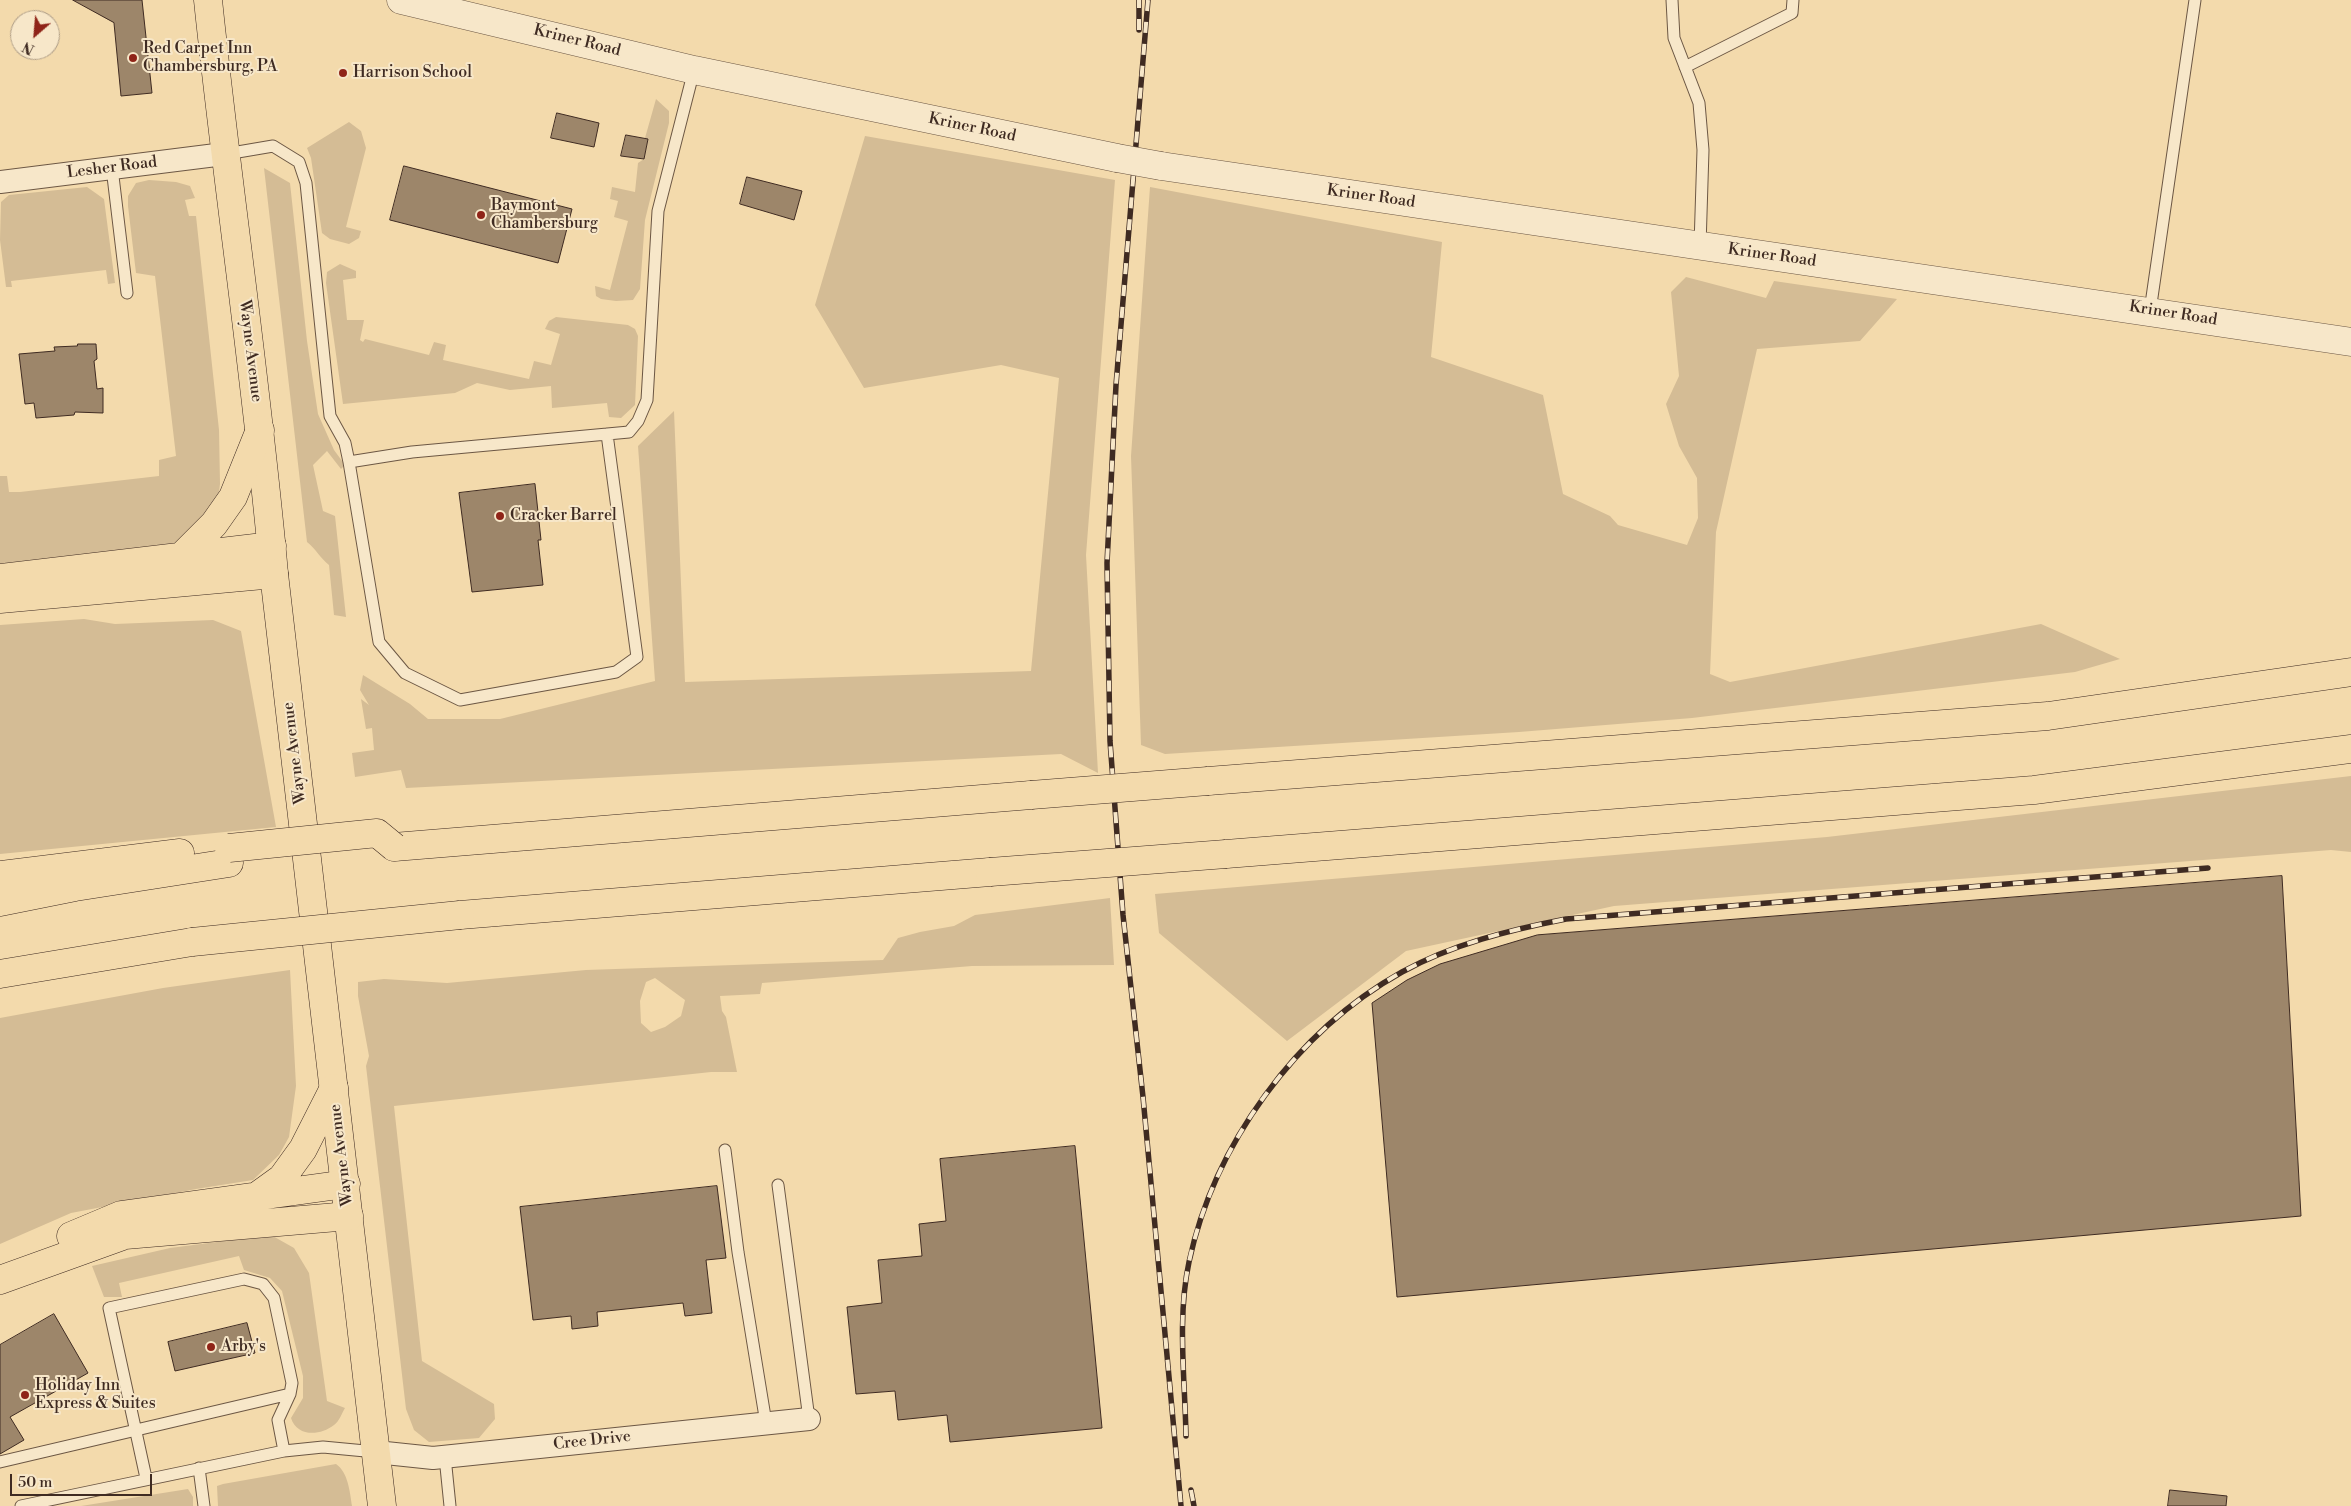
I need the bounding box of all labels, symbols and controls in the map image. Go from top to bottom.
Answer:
north arrow [10,10,60,60]
street label: Kriner Road [531,21,623,61]
text: N [20,37,38,58]
place label: Red Carpet Inn Chambersburg, PA [143,39,277,77]
marker: Red Carpet Inn Chambersburg, PA [127,52,139,64]
place label: Harrison School [353,63,472,83]
marker: Harrison School [337,67,349,79]
street label: Kriner Road [926,109,1018,147]
street label: Lesher Road [66,153,158,183]
street label: Kriner Road [1326,181,1416,213]
place label: Baymont Chambersburg [491,196,598,234]
marker: Baymont Chambersburg [475,209,487,221]
street label: Kriner Road [1727,240,1817,272]
street label: Kriner Road [2127,298,2219,330]
street label: Wayne Avenue [234,299,266,403]
place label: Cracker Barrel [510,506,617,526]
marker: Cracker Barrel [494,510,506,522]
street label: Wayne Avenue [279,701,311,805]
street label: Wayne Avenue [326,1103,358,1207]
place label: Arby's [221,1337,266,1357]
marker: Arby's [205,1341,217,1353]
place label: Holiday Inn Express & Suites [35,1376,156,1414]
marker: Holiday Inn Express & Suites [19,1389,31,1401]
street label: Cree Drive [552,1427,632,1455]
scale bar [12,1464,155,1496]
text: 50 m [18,1473,52,1492]

